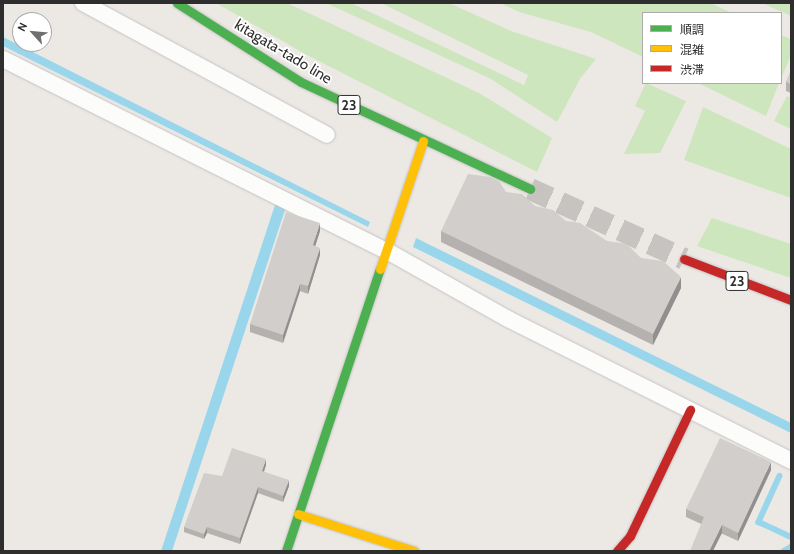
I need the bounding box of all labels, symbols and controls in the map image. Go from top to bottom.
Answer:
north arrow [12,12,52,52]
legend [642,12,782,84]
street label: kitagata-tado line [231,16,335,88]
text: N [14,20,30,34]
text: 順調 [680,22,704,37]
text: 混雑 [680,42,704,57]
text: 渋滞 [680,62,704,77]
road number: 23 [337,93,361,117]
road number: 23 [725,269,749,293]

